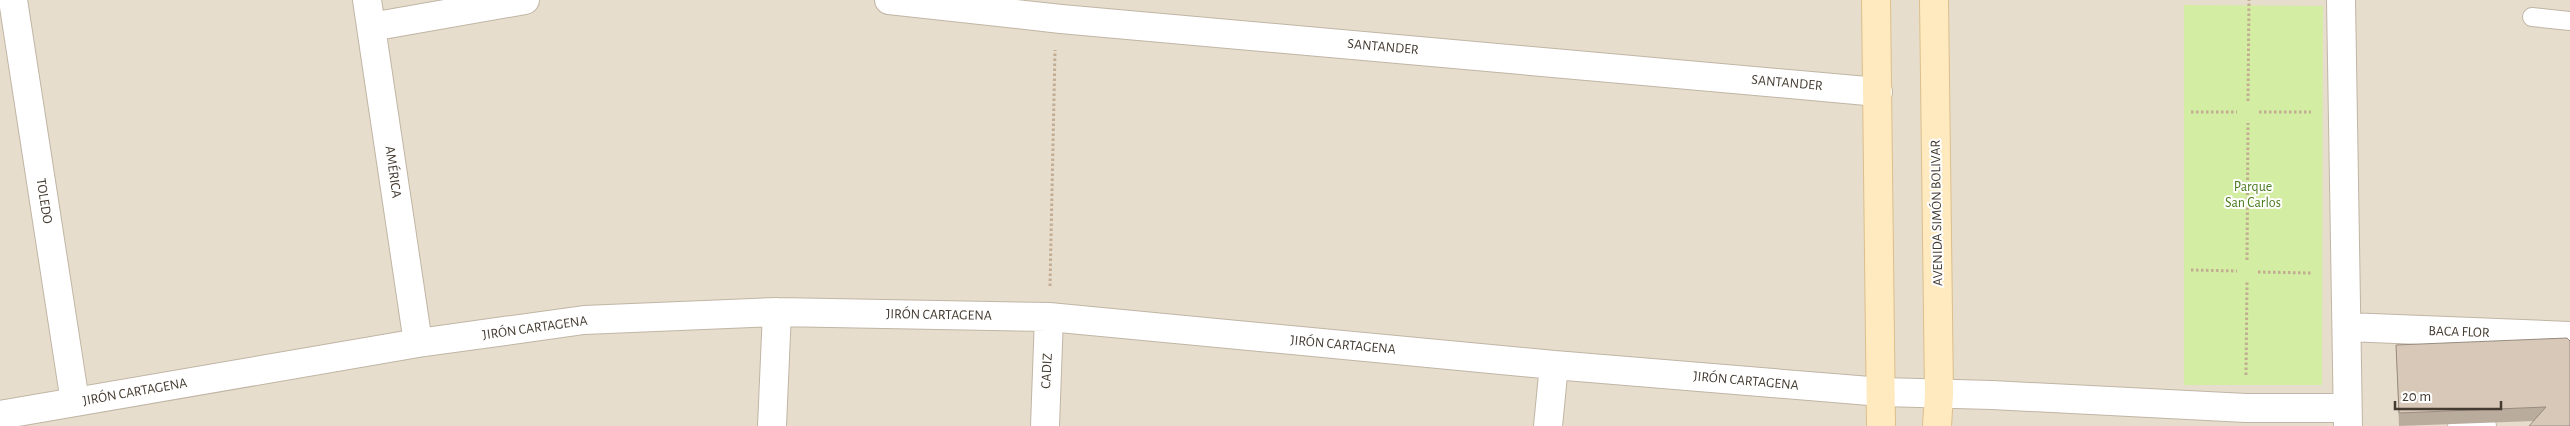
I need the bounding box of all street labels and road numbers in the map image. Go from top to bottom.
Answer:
street label: SANTANDER [1347,37,1419,57]
street label: SANTANDER [1751,73,1823,93]
street label: AVENIDA SIMÓN BOLIVAR [1926,139,1945,286]
street label: AMÉRICA [382,145,407,199]
street label: TOLEDO [34,177,55,225]
street label: JIRÓN CARTAGENA [886,304,992,323]
street label: JIRÓN CARTAGENA [481,311,588,342]
street label: BACA FLOR [2428,324,2490,340]
street label: JIRÓN CARTAGENA [1290,330,1397,357]
street label: CADIZ [1039,353,1055,389]
street label: JIRÓN CARTAGENA [1693,366,1800,393]
street label: JIRÓN CARTAGENA [81,373,188,408]

